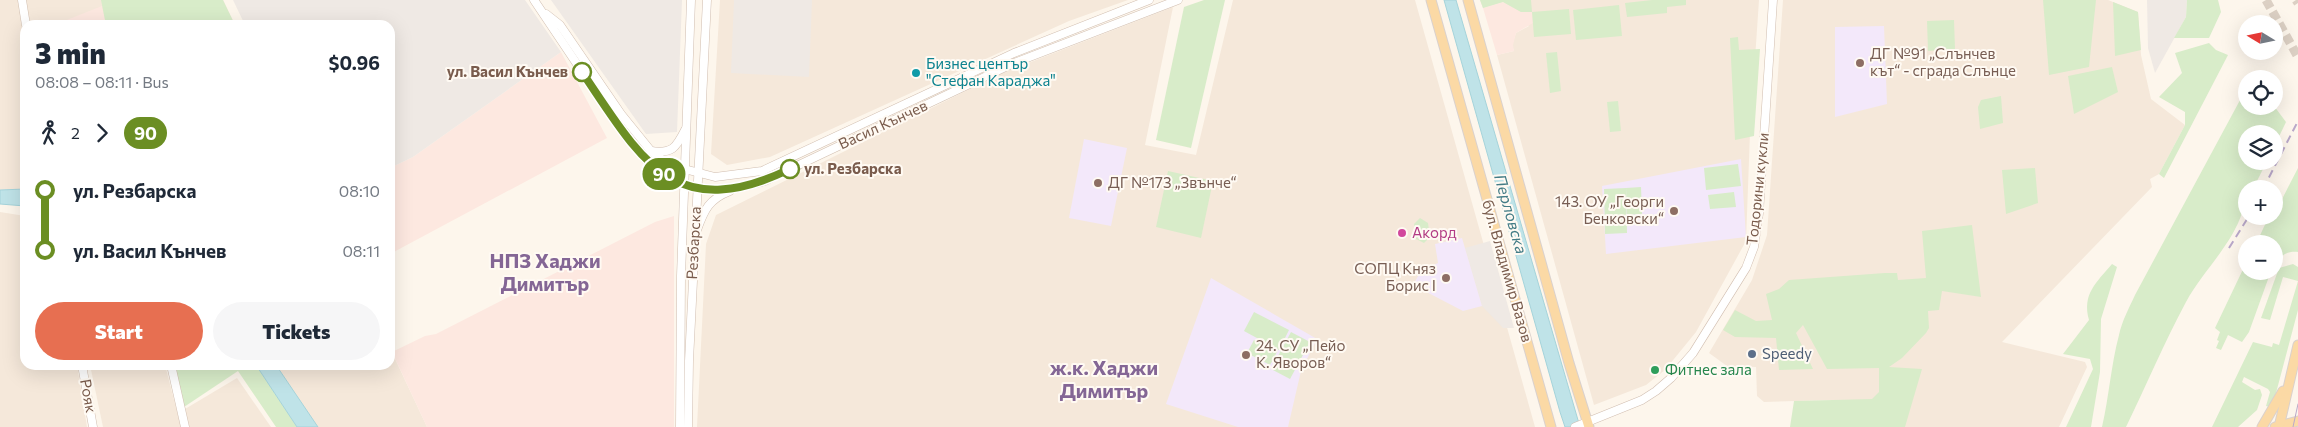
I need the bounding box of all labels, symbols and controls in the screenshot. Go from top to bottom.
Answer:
north arrow [2238,15,2282,60]
map controls [2238,15,2283,280]
text: 3 min [35,36,106,70]
place label: ДГ №91 „Слънчев кът“ - сграда Слънце [1870,44,2016,79]
text: $0.96 [329,51,380,74]
place label: Бизнес център "Стефан Караджа" [926,54,1056,89]
marker: ДГ №91 „Слънчев кът“ - сграда Слънце [1854,57,1866,69]
place label: ул. Васил Кънчев [447,62,568,80]
marker: ул. Васил Кънчев [572,62,592,82]
marker: Бизнес център "Стефан Караджа" [910,67,922,79]
button: locate [2238,70,2283,115]
text: 08:08 – 08:11 · Bus [35,72,169,91]
street label: Васил Кънчев [835,96,930,153]
icon: walk [35,119,63,147]
icon: forward [88,119,116,147]
text: 90 [134,122,157,144]
text: 2 [71,123,80,142]
button: layers [2238,125,2283,170]
street label: Тодорини кукли [1742,132,1772,246]
line badge: 90 [642,158,686,190]
marker: ул. Резбарска [780,159,800,179]
place label: ул. Резбарска [804,159,902,177]
text: 90 [652,163,676,185]
water label: Перловска [1491,172,1532,256]
place label: ДГ №173 „Звънче“ [1108,173,1236,191]
marker: ДГ №173 „Звънче“ [1092,177,1104,189]
text: ул. Резбарска [73,179,196,202]
button: + [2238,180,2283,225]
text: 08:10 [339,181,380,200]
place label: 143. ОУ „Георги Бенковски“ [1555,192,1664,227]
street label: бул. Владимир Вазов [1479,197,1537,344]
marker: 143. ОУ „Георги Бенковски“ [1668,205,1680,217]
street label: Резбарска [682,206,704,280]
place label: Акорд [1412,223,1457,241]
marker: Акорд [1396,227,1408,239]
button: − [2238,235,2283,280]
text: ул. Васил Кънчев [73,239,227,262]
text: 08:11 [342,241,380,260]
district label: НПЗ Хаджи Димитър [489,248,601,295]
place label: СОПЦ Княз Борис I [1354,259,1436,294]
marker: СОПЦ Княз Борис I [1440,272,1452,284]
button: Start [35,302,203,360]
button: Tickets [213,302,380,360]
place label: 24. СУ „Пейо К. Яворов“ [1256,336,1345,371]
place label: Speedy [1762,344,1812,362]
marker: Speedy [1746,348,1758,360]
marker: 24. СУ „Пейо К. Яворов“ [1240,349,1252,361]
district label: ж.к. Хаджи Димитър [1050,355,1158,402]
place label: Фитнес зала [1665,360,1752,378]
marker: Фитнес зала [1649,364,1661,376]
street label: Рояк [77,378,101,414]

